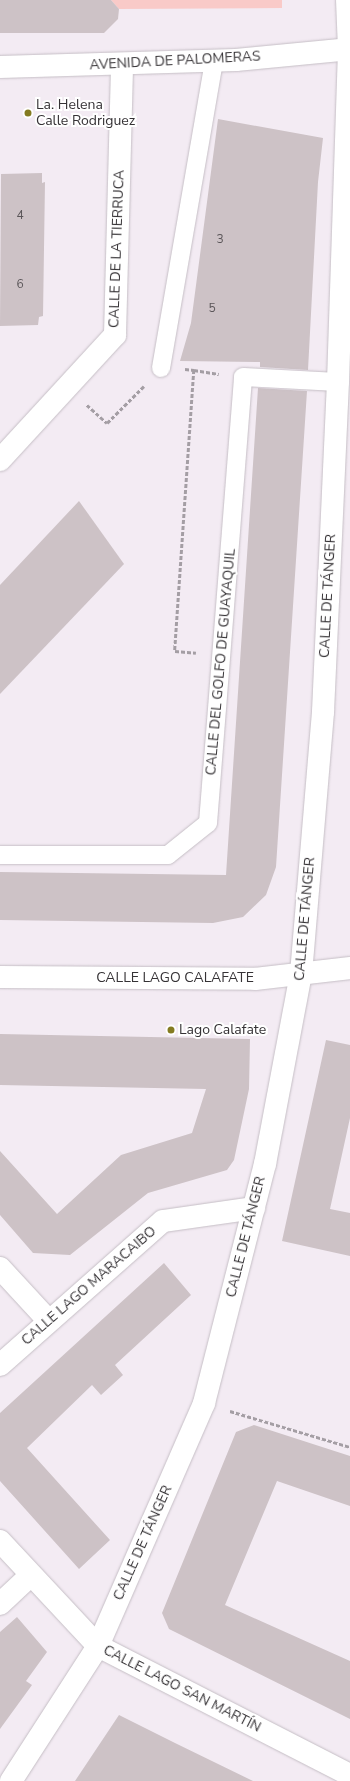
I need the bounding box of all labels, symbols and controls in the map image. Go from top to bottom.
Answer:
street label: AVENIDA DE PALOMERAS [89,48,261,74]
place label: La. Helena Calle Rodriguez [36,97,135,130]
marker: La. Helena Calle Rodriguez [23,108,33,118]
street label: CALLE DE LA TIERRUCA [106,170,128,328]
house number: 4 [16,209,24,223]
house number: 3 [216,233,224,247]
house number: 6 [16,278,24,292]
house number: 5 [208,302,216,316]
street label: CALLE DE TÁNGER [316,534,340,658]
street label: CALLE DEL GOLFO DE GUAYAQUIL [203,548,239,776]
street label: CALLE DE TÁNGER [291,856,319,982]
street label: CALLE LAGO CALAFATE [96,970,254,986]
place label: Lago Calafate [179,1022,266,1038]
marker: Lago Calafate [166,1025,176,1035]
street label: CALLE DE TÁNGER [223,1175,269,1299]
street label: CALLE LAGO MARACAIBO [18,1223,160,1349]
street label: CALLE DE TÁNGER [110,1483,176,1603]
street label: CALLE LAGO SAN MARTÍN [100,1642,264,1736]

